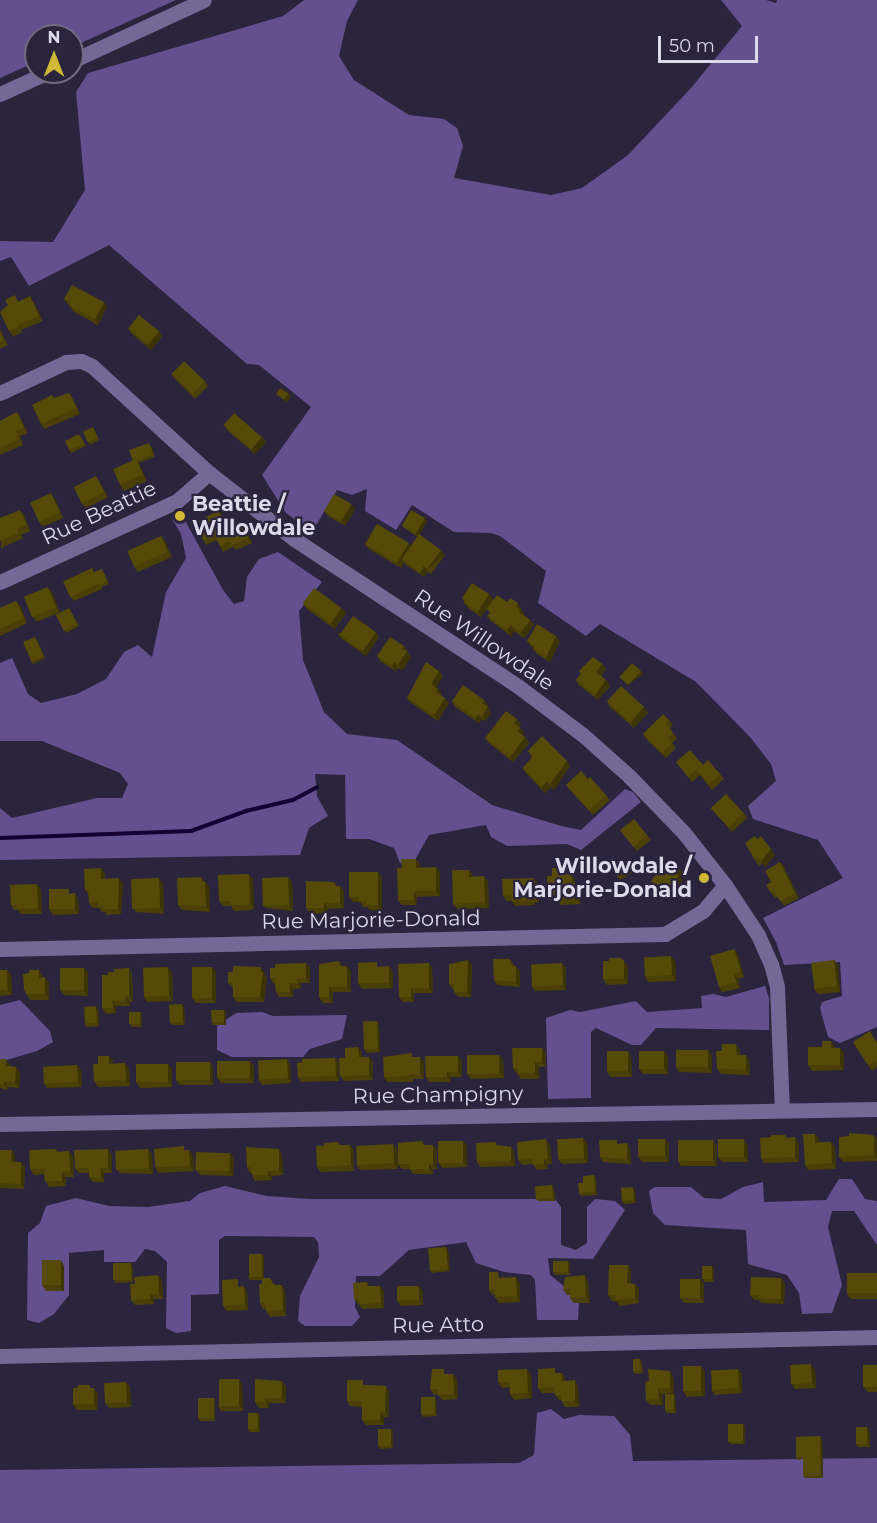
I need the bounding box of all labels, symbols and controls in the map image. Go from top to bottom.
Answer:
north arrow [24,24,84,84]
scale bar [661,24,762,62]
text: N [48,28,60,47]
text: 50 m [669,35,715,57]
street label: Rue Beattie [38,476,160,550]
place label: Beattie / Willowdale [192,491,315,541]
marker: Beattie / Willowdale [173,509,187,523]
street label: Rue Willowdale [409,584,559,696]
place label: Willowdale / Marjorie-Donald [513,853,692,903]
marker: Willowdale / Marjorie-Donald [697,871,711,885]
street label: Rue Marjorie-Donald [261,905,481,935]
street label: Rue Champigny [352,1081,524,1109]
street label: Rue Atto [392,1312,484,1338]

